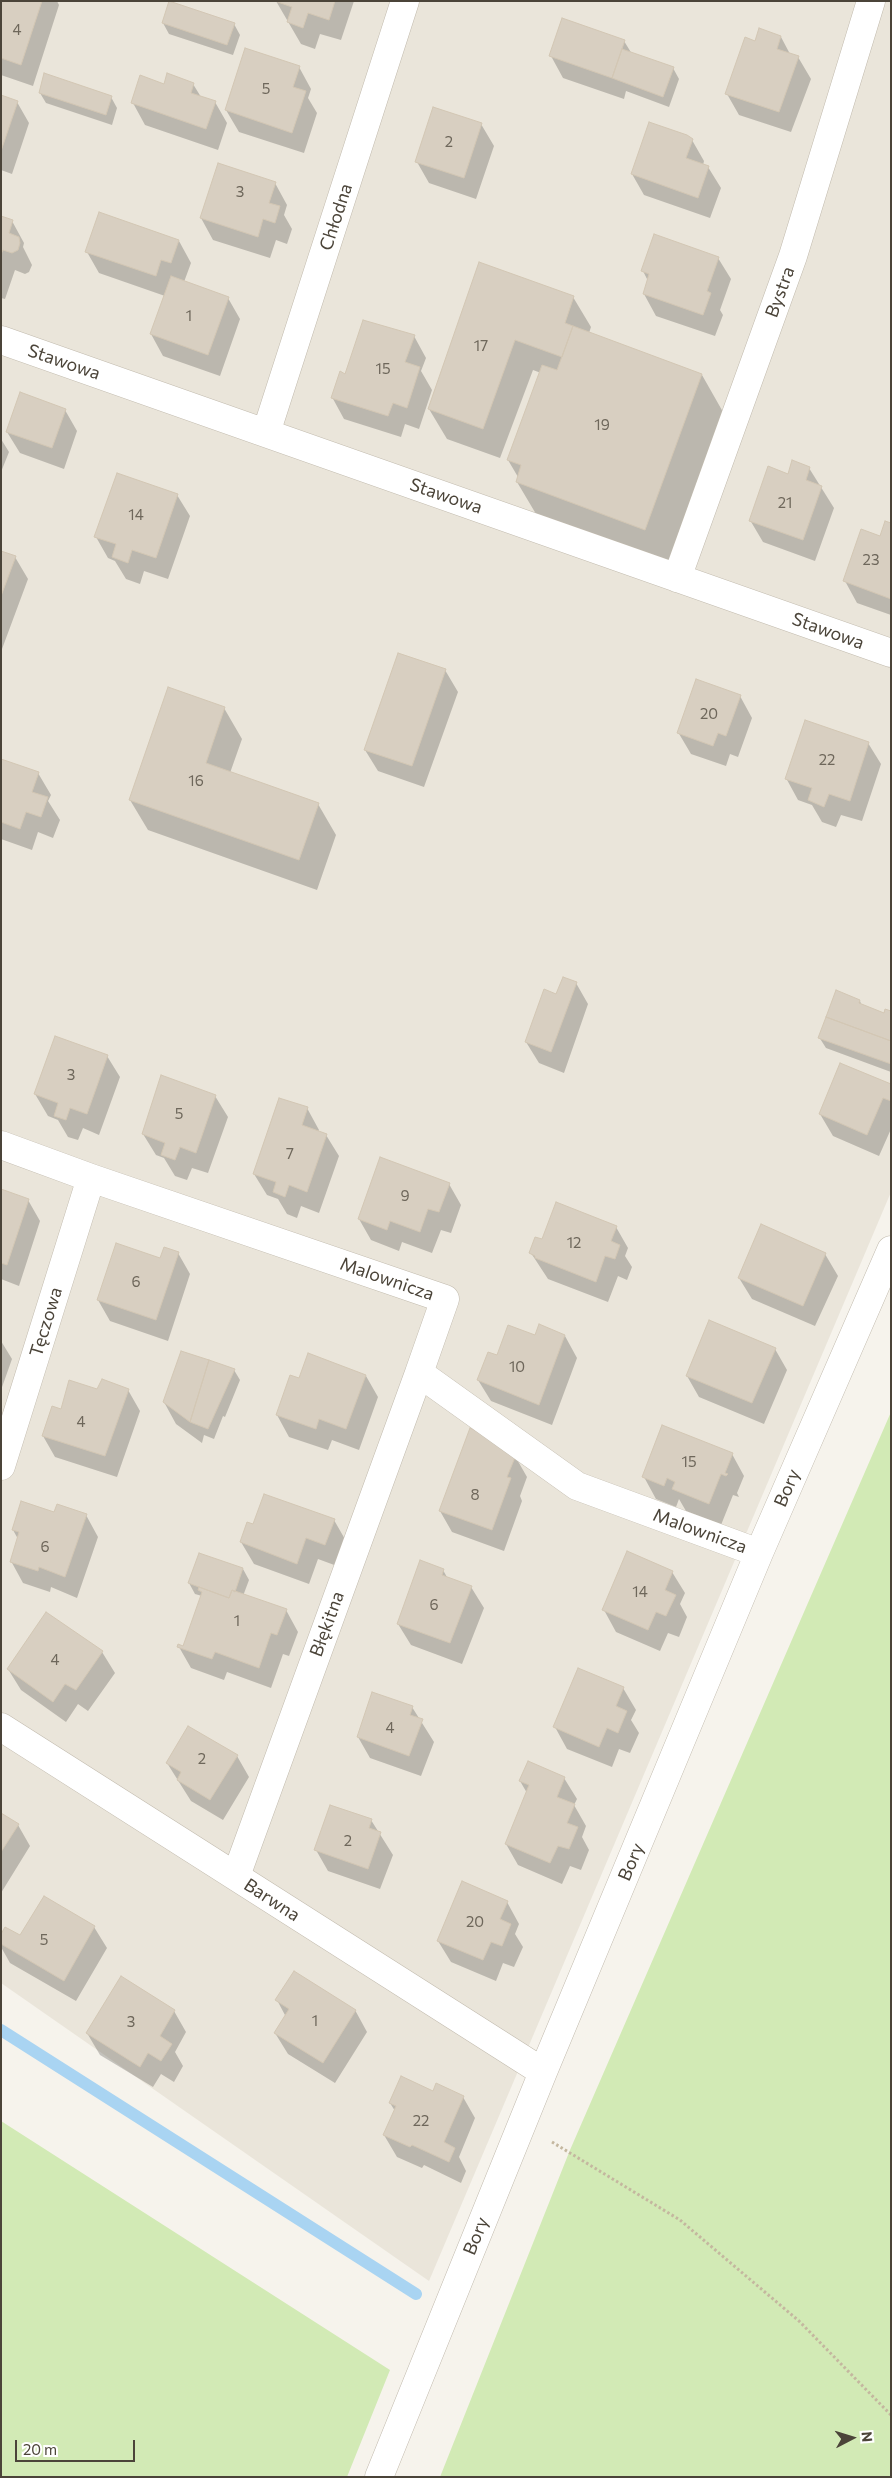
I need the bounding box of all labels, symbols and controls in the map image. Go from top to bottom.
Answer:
house number: 4 [13,21,21,39]
house number: 5 [262,80,270,98]
house number: 2 [445,133,453,151]
street label: Chłodna [315,181,357,253]
house number: 3 [236,183,244,201]
street label: Bystra [761,264,799,320]
house number: 1 [186,307,192,325]
house number: 17 [474,337,488,355]
street label: Stawowa [25,340,103,384]
house number: 15 [375,360,391,378]
house number: 19 [594,416,610,434]
street label: Stawowa [407,474,485,518]
house number: 21 [778,494,792,512]
house number: 14 [128,506,144,524]
house number: 23 [863,551,879,569]
street label: Stawowa [789,608,867,654]
house number: 20 [700,705,718,723]
house number: 22 [819,751,835,769]
house number: 16 [188,772,204,790]
house number: 3 [67,1066,75,1084]
house number: 5 [175,1105,183,1123]
house number: 7 [286,1145,294,1163]
house number: 9 [400,1187,410,1205]
house number: 12 [567,1234,581,1252]
street label: Malownicza [337,1253,437,1305]
house number: 6 [131,1273,141,1291]
street label: Tęczowa [25,1285,67,1359]
house number: 10 [509,1358,525,1376]
house number: 4 [77,1413,85,1431]
house number: 15 [681,1453,697,1471]
street label: Bory [769,1466,805,1510]
house number: 8 [470,1486,480,1504]
street label: Malownicza [650,1504,750,1558]
house number: 6 [40,1538,50,1556]
house number: 14 [632,1583,648,1601]
street label: Błękitna [305,1588,349,1660]
house number: 6 [429,1596,439,1614]
house number: 1 [234,1612,240,1630]
house number: 4 [51,1651,59,1669]
house number: 4 [386,1719,394,1737]
house number: 2 [198,1750,206,1768]
house number: 2 [344,1832,352,1850]
street label: Bory [613,1840,649,1884]
street label: Barwna [240,1874,304,1926]
house number: 20 [466,1913,484,1931]
house number: 5 [40,1931,48,1949]
house number: 1 [312,2012,318,2030]
house number: 3 [127,2013,135,2031]
house number: 22 [413,2112,429,2130]
street label: Bory [459,2214,493,2258]
north arrow [827,2413,877,2463]
scale bar [18,2430,138,2462]
text: N [859,2431,876,2443]
text: 20 m [23,2440,57,2458]

